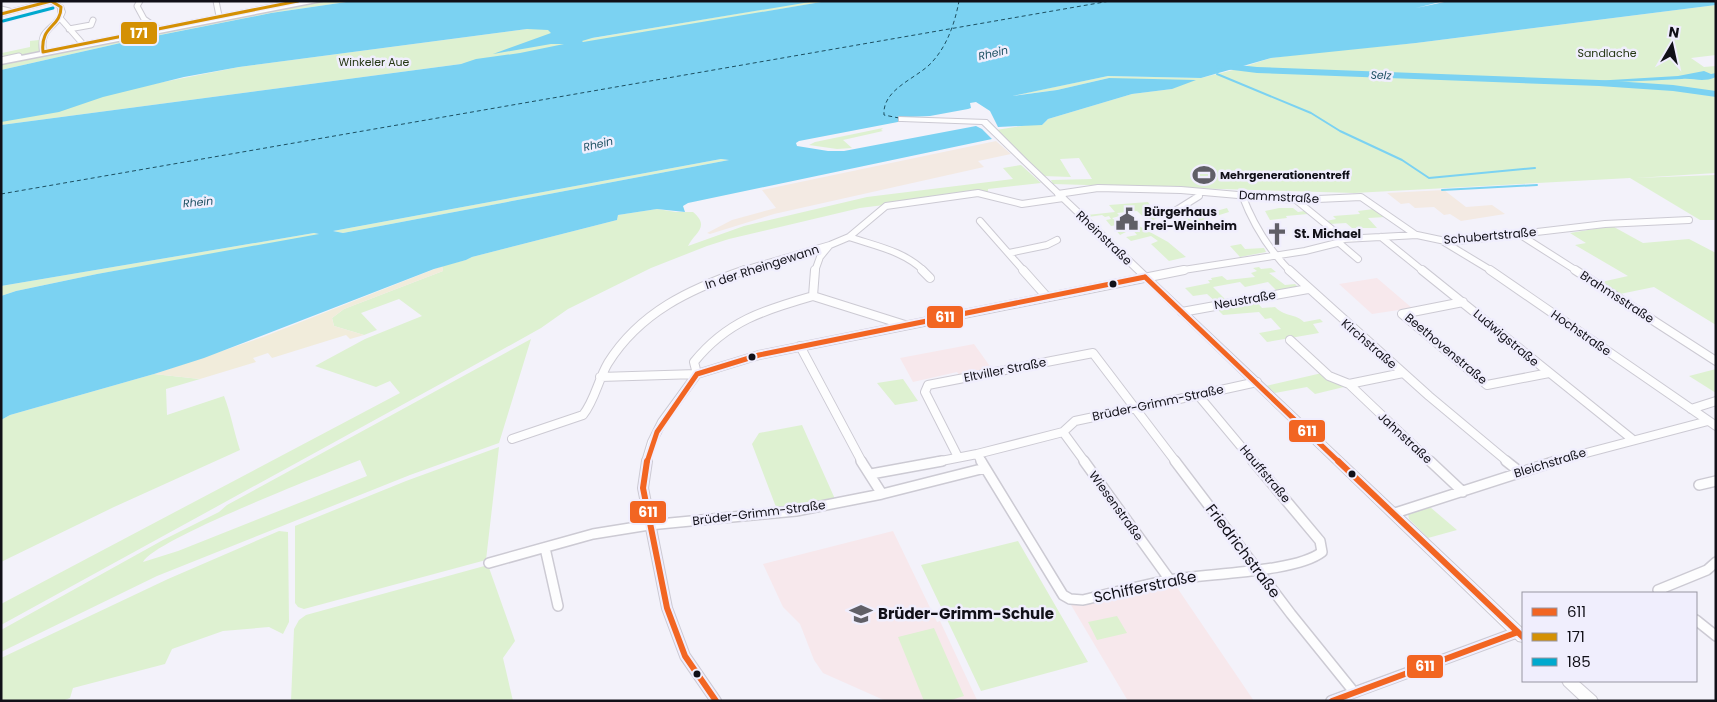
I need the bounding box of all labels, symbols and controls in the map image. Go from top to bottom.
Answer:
north arrow [1647,20,1697,70]
line badge: 171 [120,21,158,45]
text: N [1667,21,1681,43]
text: 171 [130,23,148,43]
water label: Rhein [976,42,1010,64]
park label: Sandlache [1577,45,1637,61]
park label: Winkeler Aue [339,54,410,70]
water label: Selz [1370,67,1393,83]
water label: Rhein [581,133,615,155]
sports icon: Mehrgenerationentreff [1191,162,1217,188]
place label: Mehrgenerationentreff [1220,167,1350,183]
street label: Dammstraße [1239,186,1319,207]
water label: Rhein [182,192,214,212]
place label: Bürgerhaus Frei-Weinheim [1144,203,1237,234]
public building icon: Bürgerhaus Frei-Weinheim [1114,206,1140,232]
street label: Rheinstraße [1073,207,1136,269]
church icon: St. Michael [1264,221,1290,247]
street label: Schubertstraße [1443,223,1537,248]
place label: St. Michael [1294,225,1361,242]
street label: In der Rheingewann [703,240,821,293]
street label: Brahmsstraße [1577,266,1658,327]
unlabelled marker [1108,279,1118,289]
street label: Neustraße [1213,286,1277,313]
line badge: 611 [926,305,964,329]
street label: Ludwigstraße [1470,305,1543,370]
street label: Hochstraße [1548,306,1615,360]
text: 611 [935,307,955,327]
street label: Beethovenstraße [1402,309,1491,388]
street label: Kirchstraße [1338,315,1401,372]
unlabelled marker [747,352,757,362]
street label: Eltviller Straße [962,353,1048,386]
street label: Brüder-Grimm-Straße [1091,380,1225,425]
street label: Jahnstraße [1374,408,1436,467]
line badge: 611 [1288,419,1326,443]
text: 611 [1297,421,1317,441]
street label: Hauffstraße [1236,441,1295,506]
street label: Bleichstraße [1512,444,1588,482]
street label: Wiesenstraße [1085,467,1147,544]
unlabelled marker [1347,469,1357,479]
street label: Brüder-Grimm-Straße [691,496,826,529]
street label: Friedrichstraße [1201,499,1286,602]
line badge: 611 [629,500,667,524]
text: 611 [638,502,658,522]
street label: Schifferstraße [1092,565,1198,608]
legend [1522,592,1697,682]
school or university icon: Brüder-Grimm-Schule [848,601,874,627]
text: 611 [1567,601,1586,622]
place label: Brüder-Grimm-Schule [878,603,1054,624]
text: 171 [1567,626,1585,647]
text: 185 [1567,651,1591,672]
line badge: 611 [1406,654,1444,679]
text: 611 [1415,656,1435,676]
unlabelled marker [692,669,702,679]

